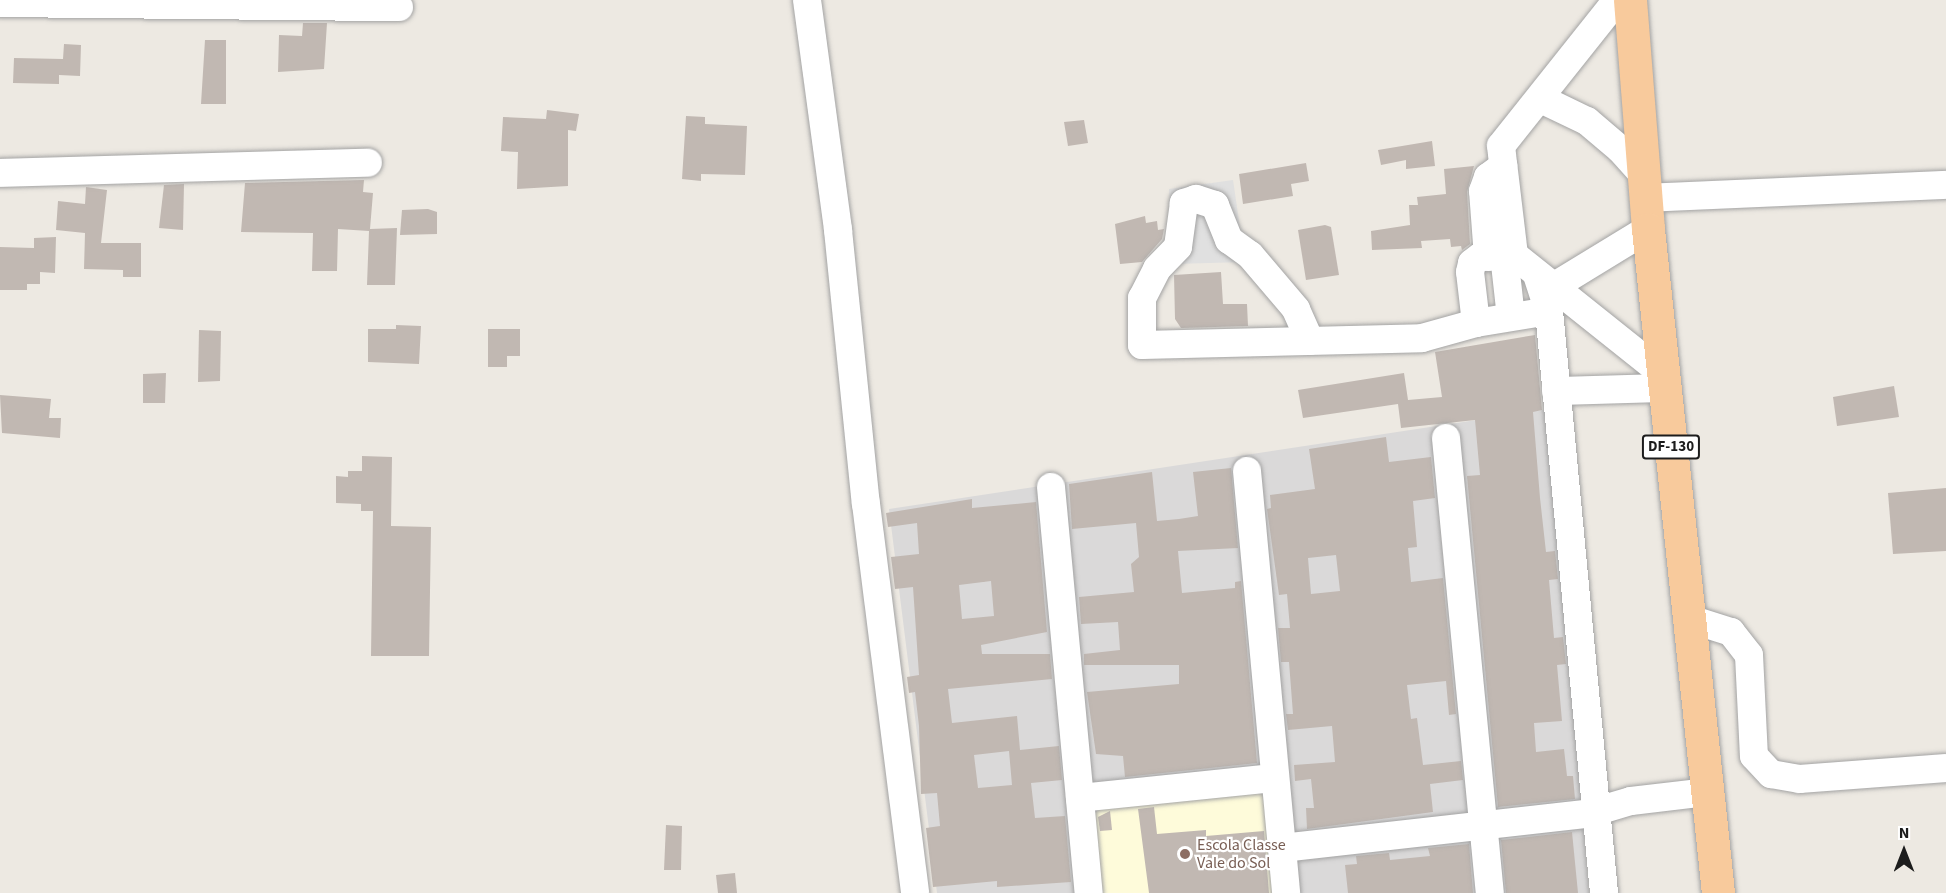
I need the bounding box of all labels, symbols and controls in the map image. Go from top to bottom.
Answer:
road number: DF-130 [1641,435,1701,459]
north arrow [1874,821,1934,881]
text: N [1899,822,1909,844]
place label: Escola Classe Vale do Sol [1197,835,1286,873]
marker: Escola Classe Vale do Sol [1178,847,1192,861]

